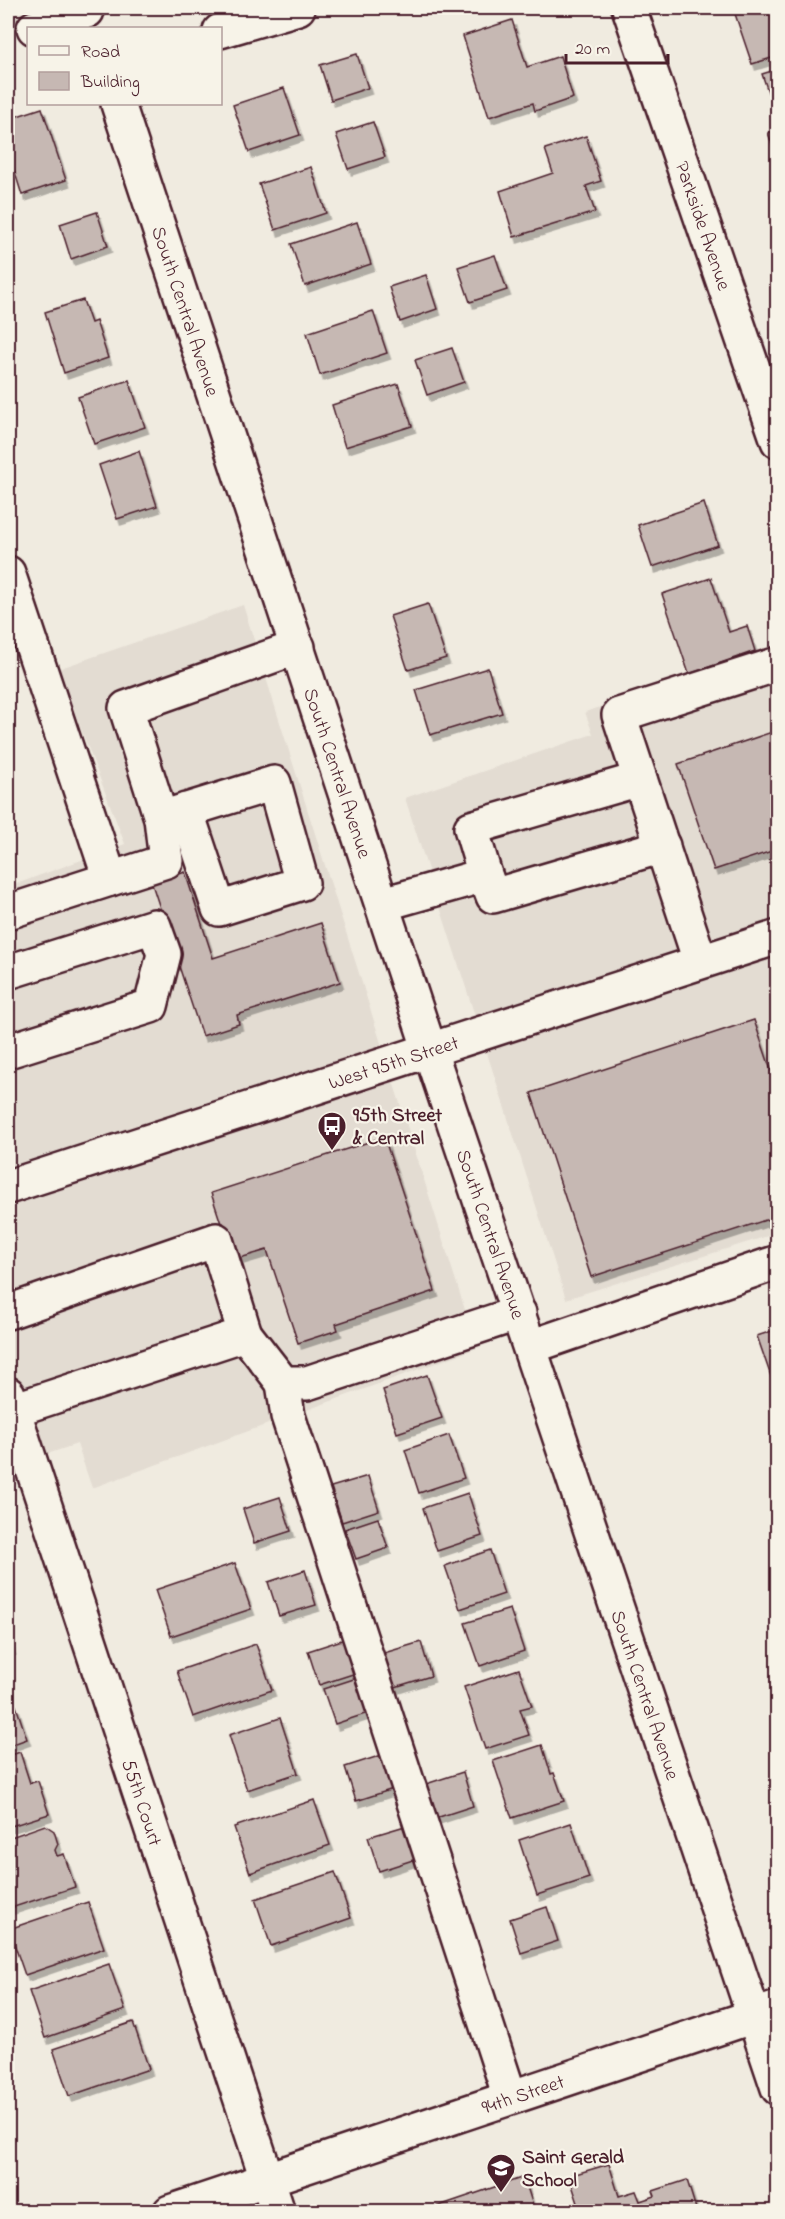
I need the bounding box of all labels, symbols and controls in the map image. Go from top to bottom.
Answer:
legend [27,27,222,105]
scale bar [566,27,668,65]
text: 20 m [575,37,610,63]
text: Road [81,40,120,66]
text: Building [80,70,140,97]
street label: Parkside Avenue [666,158,737,295]
street label: South Central Avenue [142,223,225,401]
street label: South Central Avenue [294,685,378,862]
street label: West 95th Street [325,1030,463,1099]
place label: 95th Street & Central [352,1102,442,1154]
bus stop icon: 95th Street & Central [316,1110,348,1152]
street label: South Central Avenue [447,1146,531,1324]
street label: South Central Avenue [602,1607,686,1784]
street label: 55th Court [113,1756,168,1851]
street label: 94th Street [478,2069,569,2123]
place label: Saint Gerald School [522,2144,625,2196]
school or university icon: Saint Gerald School [485,2152,517,2194]

